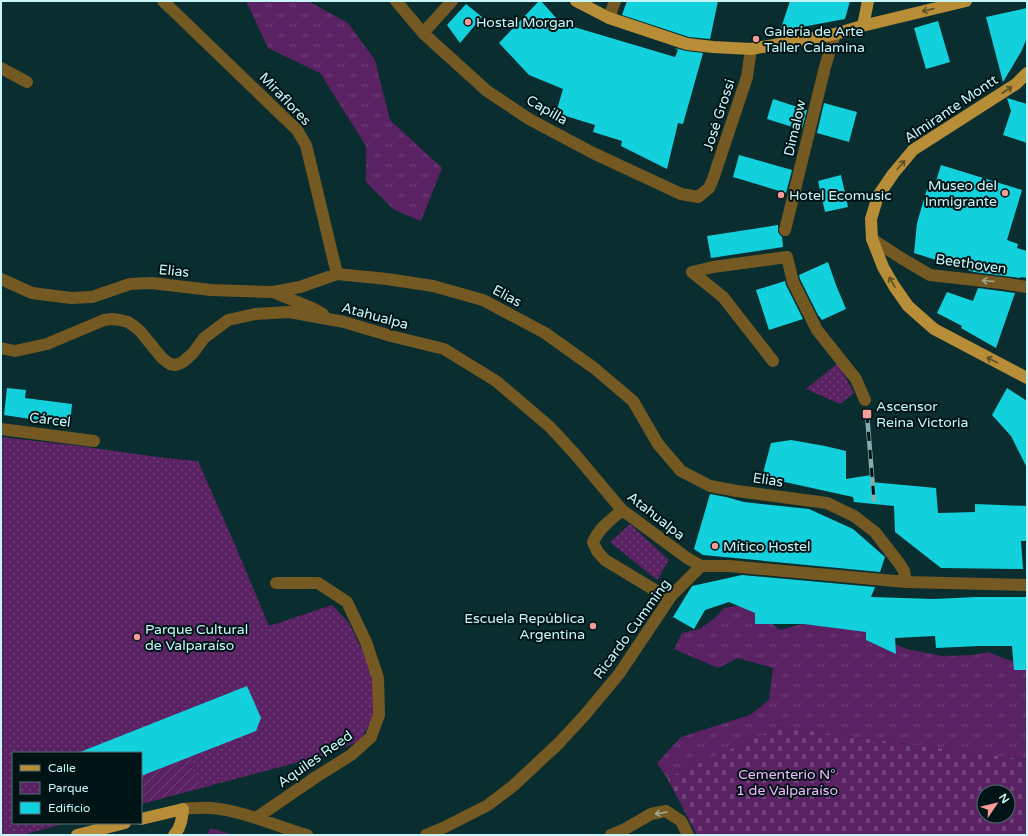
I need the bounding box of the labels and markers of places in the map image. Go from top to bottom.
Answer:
place label: Hostal Morgan [476,14,574,31]
marker: Hostal Morgan [463,17,473,27]
place label: Galería de Arte Taller Calamina [764,23,865,56]
marker: Galería de Arte Taller Calamina [751,34,761,44]
place label: Museo del Inmigrante [925,177,997,210]
place label: Hotel Ecomusic [789,187,892,204]
marker: Museo del Inmigrante [1000,188,1010,198]
marker: Hotel Ecomusic [776,190,786,200]
place label: Ascensor Reina Victoria [876,398,968,431]
marker: Ascensor Reina Victoria [861,408,873,420]
place label: Mítico Hostel [723,538,810,555]
marker: Mítico Hostel [710,541,720,551]
place label: Escuela República Argentina [464,610,585,643]
place label: Parque Cultural de Valparaíso [145,621,248,654]
marker: Escuela República Argentina [588,621,598,631]
marker: Parque Cultural de Valparaíso [132,632,142,642]

